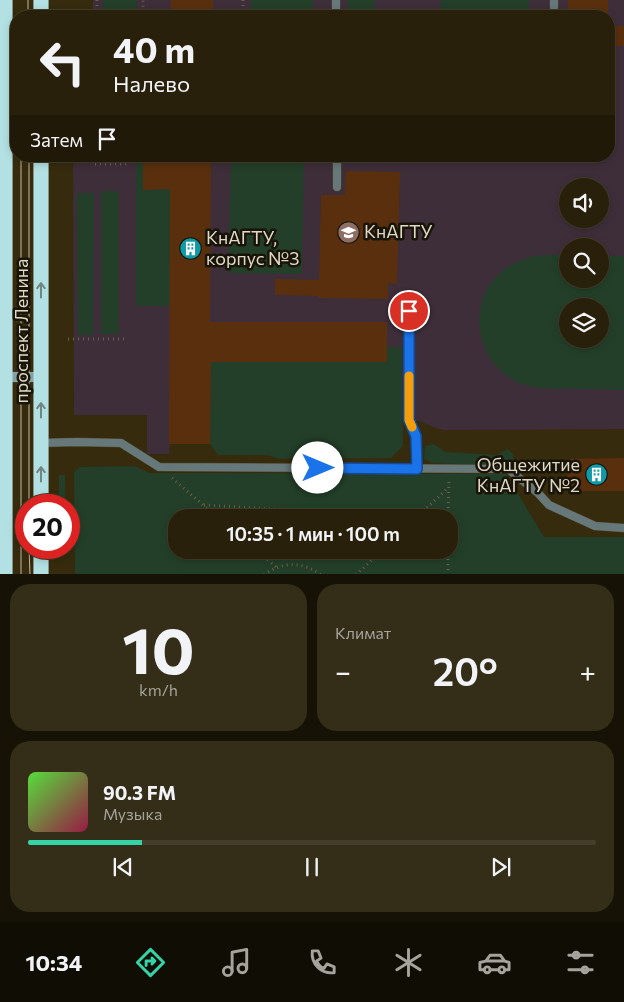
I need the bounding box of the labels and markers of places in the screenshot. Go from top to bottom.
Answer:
school or university icon: КнАГТУ [336,220,360,244]
place label: КнАГТУ [364,220,433,242]
place label: КнАГТУ, корпус №3 [206,226,299,269]
building icon: КнАГТУ, корпус №3 [178,236,202,260]
pin [388,290,430,332]
place label: Общежитие КнАГТУ №2 [477,453,580,496]
building icon: Общежитие КнАГТУ №2 [584,463,608,487]

